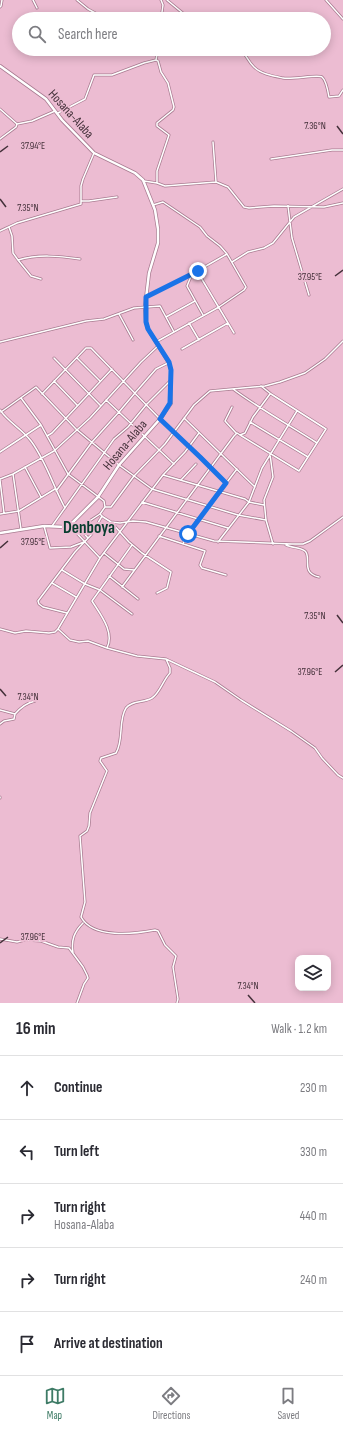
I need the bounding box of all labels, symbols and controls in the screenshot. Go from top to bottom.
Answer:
search box [12,12,331,56]
icon: search [26,23,48,45]
text: Search here [58,25,118,44]
street label: Hosana-Alaba [45,86,97,142]
text: 7.36°N [304,120,326,132]
text: 37.94°E [21,140,45,152]
text: 7.35°N [17,202,39,214]
route end [189,262,207,280]
text: 37.95°E [298,271,322,283]
street label: Hosana-Alaba [100,417,150,473]
district label: Denboya [63,518,115,538]
route start [179,525,197,543]
text: 37.95°E [21,536,45,548]
text: 7.35°N [304,610,326,622]
text: 37.96°E [298,666,322,678]
text: 7.34°N [17,691,39,703]
text: 37.96°E [21,931,45,943]
map controls [295,955,331,991]
button: layers [295,955,331,991]
text: 7.34°N [237,980,259,992]
text: 16 min [16,1019,56,1039]
text: Walk · 1.2 km [271,1021,327,1037]
icon: ahead [16,1077,38,1099]
text: Continue [54,1078,103,1097]
text: 230 m [300,1080,327,1096]
icon: left [16,1141,38,1163]
text: Turn left [54,1142,99,1161]
text: 330 m [300,1144,327,1160]
text: Turn right [54,1198,106,1217]
icon: right [16,1205,38,1227]
text: 440 m [300,1208,327,1224]
text: Hosana-Alaba [54,1217,114,1233]
icon: right [16,1269,38,1291]
text: Turn right [54,1270,106,1289]
text: 240 m [300,1272,327,1288]
icon: arrive [16,1333,38,1355]
text: Arrive at destination [54,1334,163,1353]
tab: Map [44,1385,66,1422]
tab: Directions [153,1385,190,1422]
tab: Saved [277,1385,299,1422]

